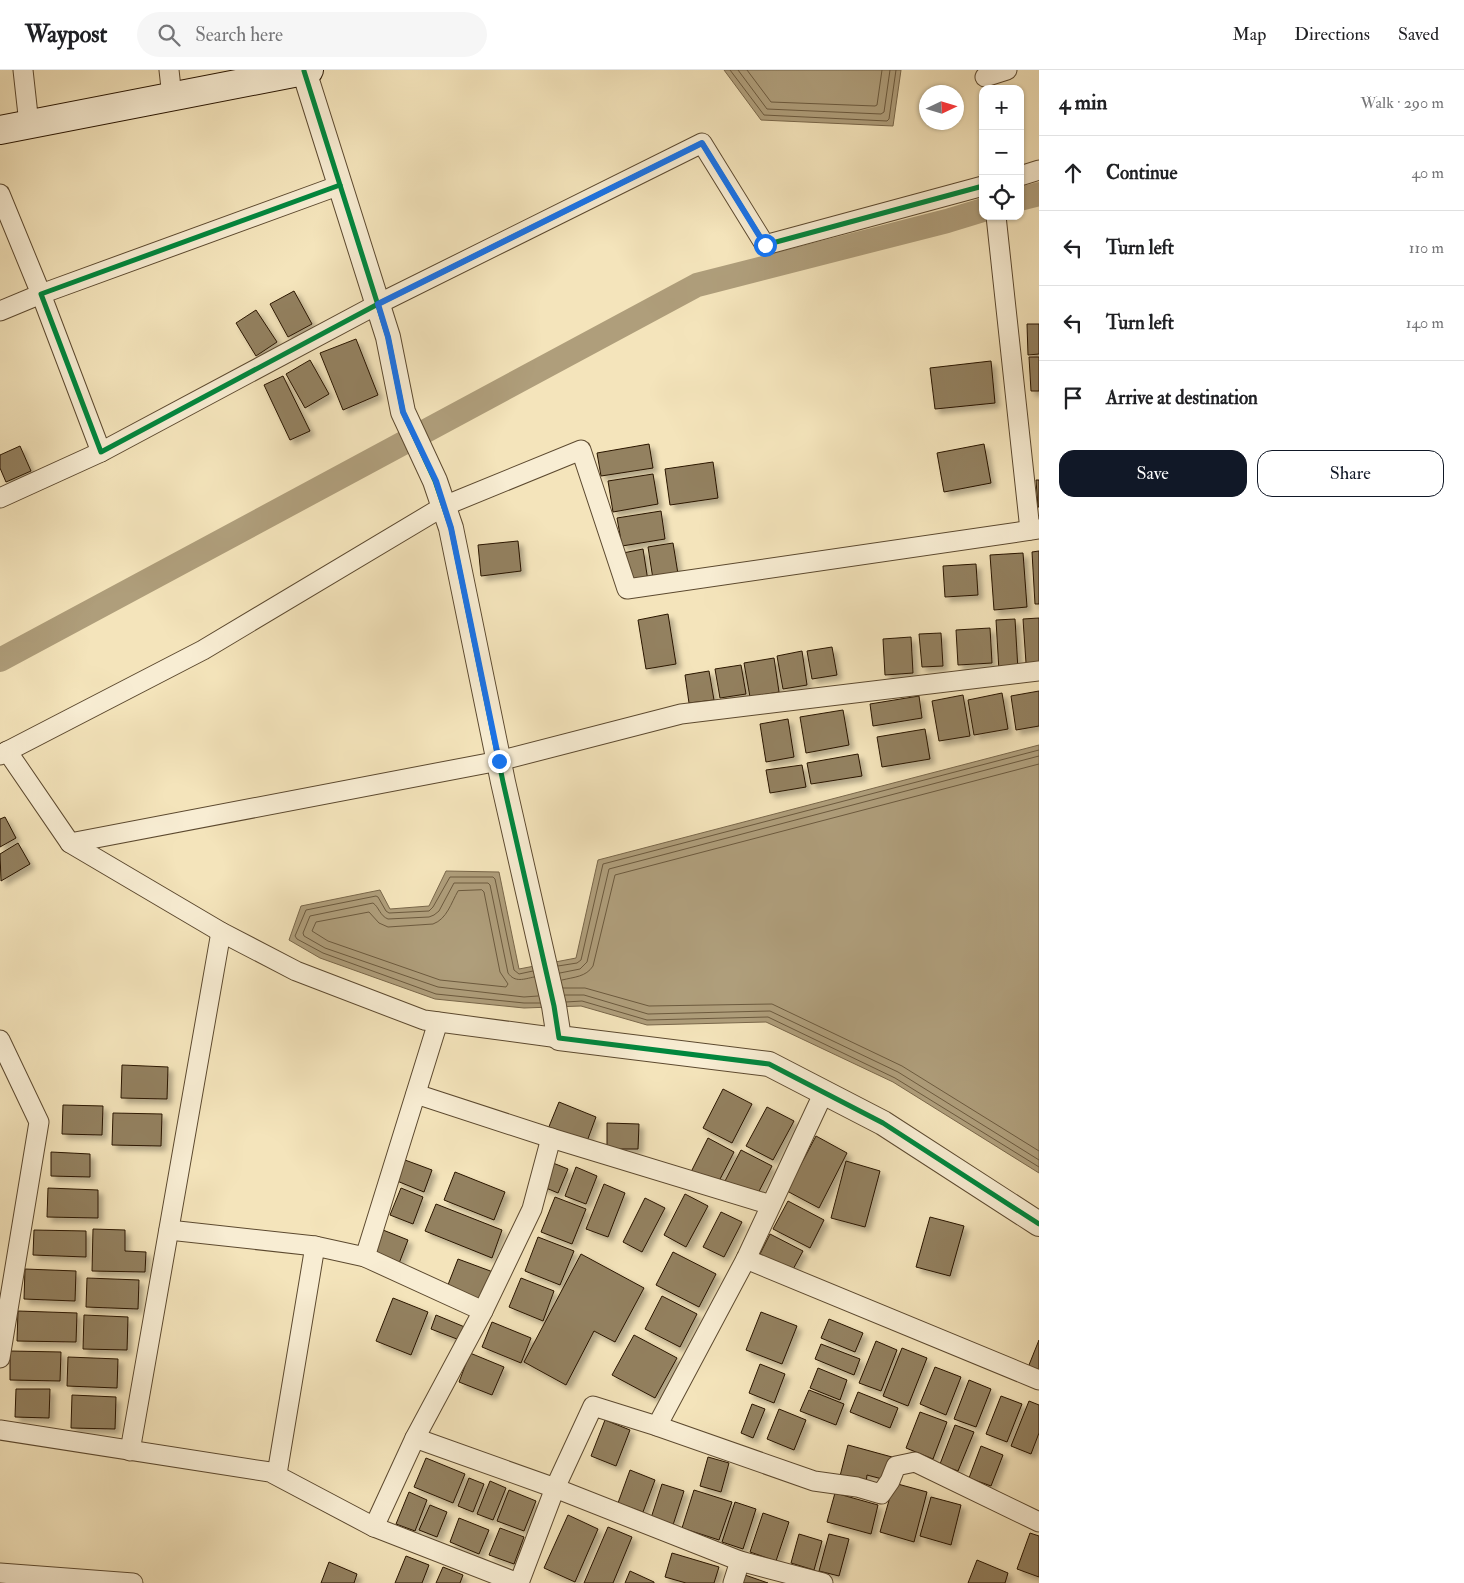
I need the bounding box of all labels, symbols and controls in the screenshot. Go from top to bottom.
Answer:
search box [137,12,487,57]
text: Waypost [25,19,107,50]
icon: search [155,21,183,49]
text: Search here [195,23,283,47]
text: Map [1233,23,1266,46]
text: Directions [1294,23,1370,46]
text: Saved [1398,23,1439,46]
north arrow [919,85,964,130]
map controls [979,85,1024,220]
button: + [979,85,1024,130]
text: 4 min [1059,89,1107,116]
text: Walk · 290 m [1361,93,1444,113]
button: − [979,130,1024,175]
icon: ahead [1059,159,1087,187]
text: Continue [1106,161,1177,185]
text: 40 m [1411,163,1444,183]
button: locate [979,175,1024,220]
route start [754,234,777,257]
icon: left [1059,234,1087,262]
text: Turn left [1106,236,1174,260]
text: 110 m [1409,238,1444,258]
icon: left [1059,309,1087,337]
text: Turn left [1106,311,1174,335]
text: 140 m [1406,313,1444,333]
icon: arrive [1059,384,1087,412]
text: Arrive at destination [1106,386,1258,410]
button: Save [1059,450,1247,497]
button: Share [1257,450,1444,497]
route end [488,750,511,773]

